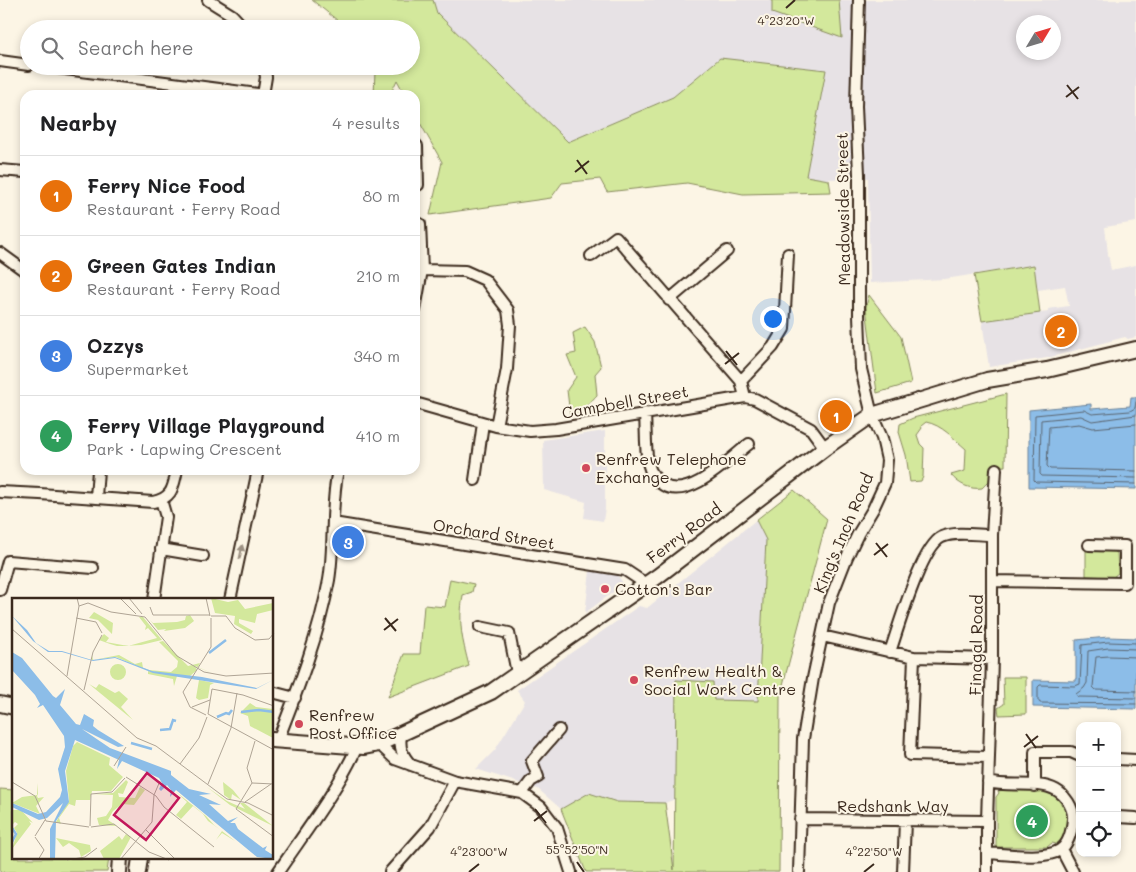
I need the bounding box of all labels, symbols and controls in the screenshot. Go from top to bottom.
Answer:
text: 4°23'20"W [758,12,814,28]
north arrow [1016,15,1061,60]
search box [20,20,420,75]
icon: search [38,34,66,62]
text: Search here [78,35,194,60]
text: Nearby [40,109,117,136]
text: 4 results [332,112,400,133]
street label: Meadowside Street [831,132,854,286]
text: Ferry Nice Food [87,173,245,198]
text: 1 [52,185,60,206]
text: 80 m [363,185,400,206]
text: Restaurant · Ferry Road [87,198,280,219]
text: Green Gates Indian [87,253,276,278]
text: 2 [52,265,60,286]
text: 210 m [356,265,400,286]
text: Restaurant · Ferry Road [87,278,280,299]
your location [760,306,786,332]
pin: 2 [1045,312,1077,350]
text: Ozzys [87,333,144,358]
text: 3 [51,345,61,366]
text: 340 m [353,345,400,366]
text: Supermarket [87,358,189,379]
street label: Campbell Street [560,380,690,423]
pin: 1 [820,397,852,435]
text: Ferry Village Playground [87,413,325,438]
text: 4 [51,425,61,446]
text: 410 m [356,425,400,446]
text: Park · Lapwing Crescent [87,438,282,459]
place label: Renfrew Telephone Exchange [596,448,747,487]
marker: Renfrew Telephone Exchange [580,462,592,474]
street label: King's Inch Road [808,470,877,596]
street label: Ferry Road [642,498,725,568]
street label: Orchard Street [432,513,557,554]
pin: 3 [332,523,364,561]
one-way arrow [237,543,245,559]
place label: Cotton's Bar [615,578,713,599]
marker: Cotton's Bar [599,583,611,595]
street label: Finagal Road [964,594,987,696]
inset map [12,598,274,860]
place label: Renfrew Health & Social Work Centre [644,660,796,699]
marker: Renfrew Health & Social Work Centre [628,674,640,686]
place label: Renfrew Post Office [309,704,398,743]
marker: Renfrew Post Office [293,718,305,730]
map controls [1076,722,1121,857]
button: + [1076,722,1121,767]
button: − [1076,767,1121,812]
street label: Redshank Way [837,795,949,816]
pin: 4 [1016,802,1048,840]
button: locate [1076,812,1121,857]
text: 55°52'50"N [546,841,608,857]
text: 4°23'00"W [450,843,508,859]
text: 4°22'50"W [846,843,902,859]

